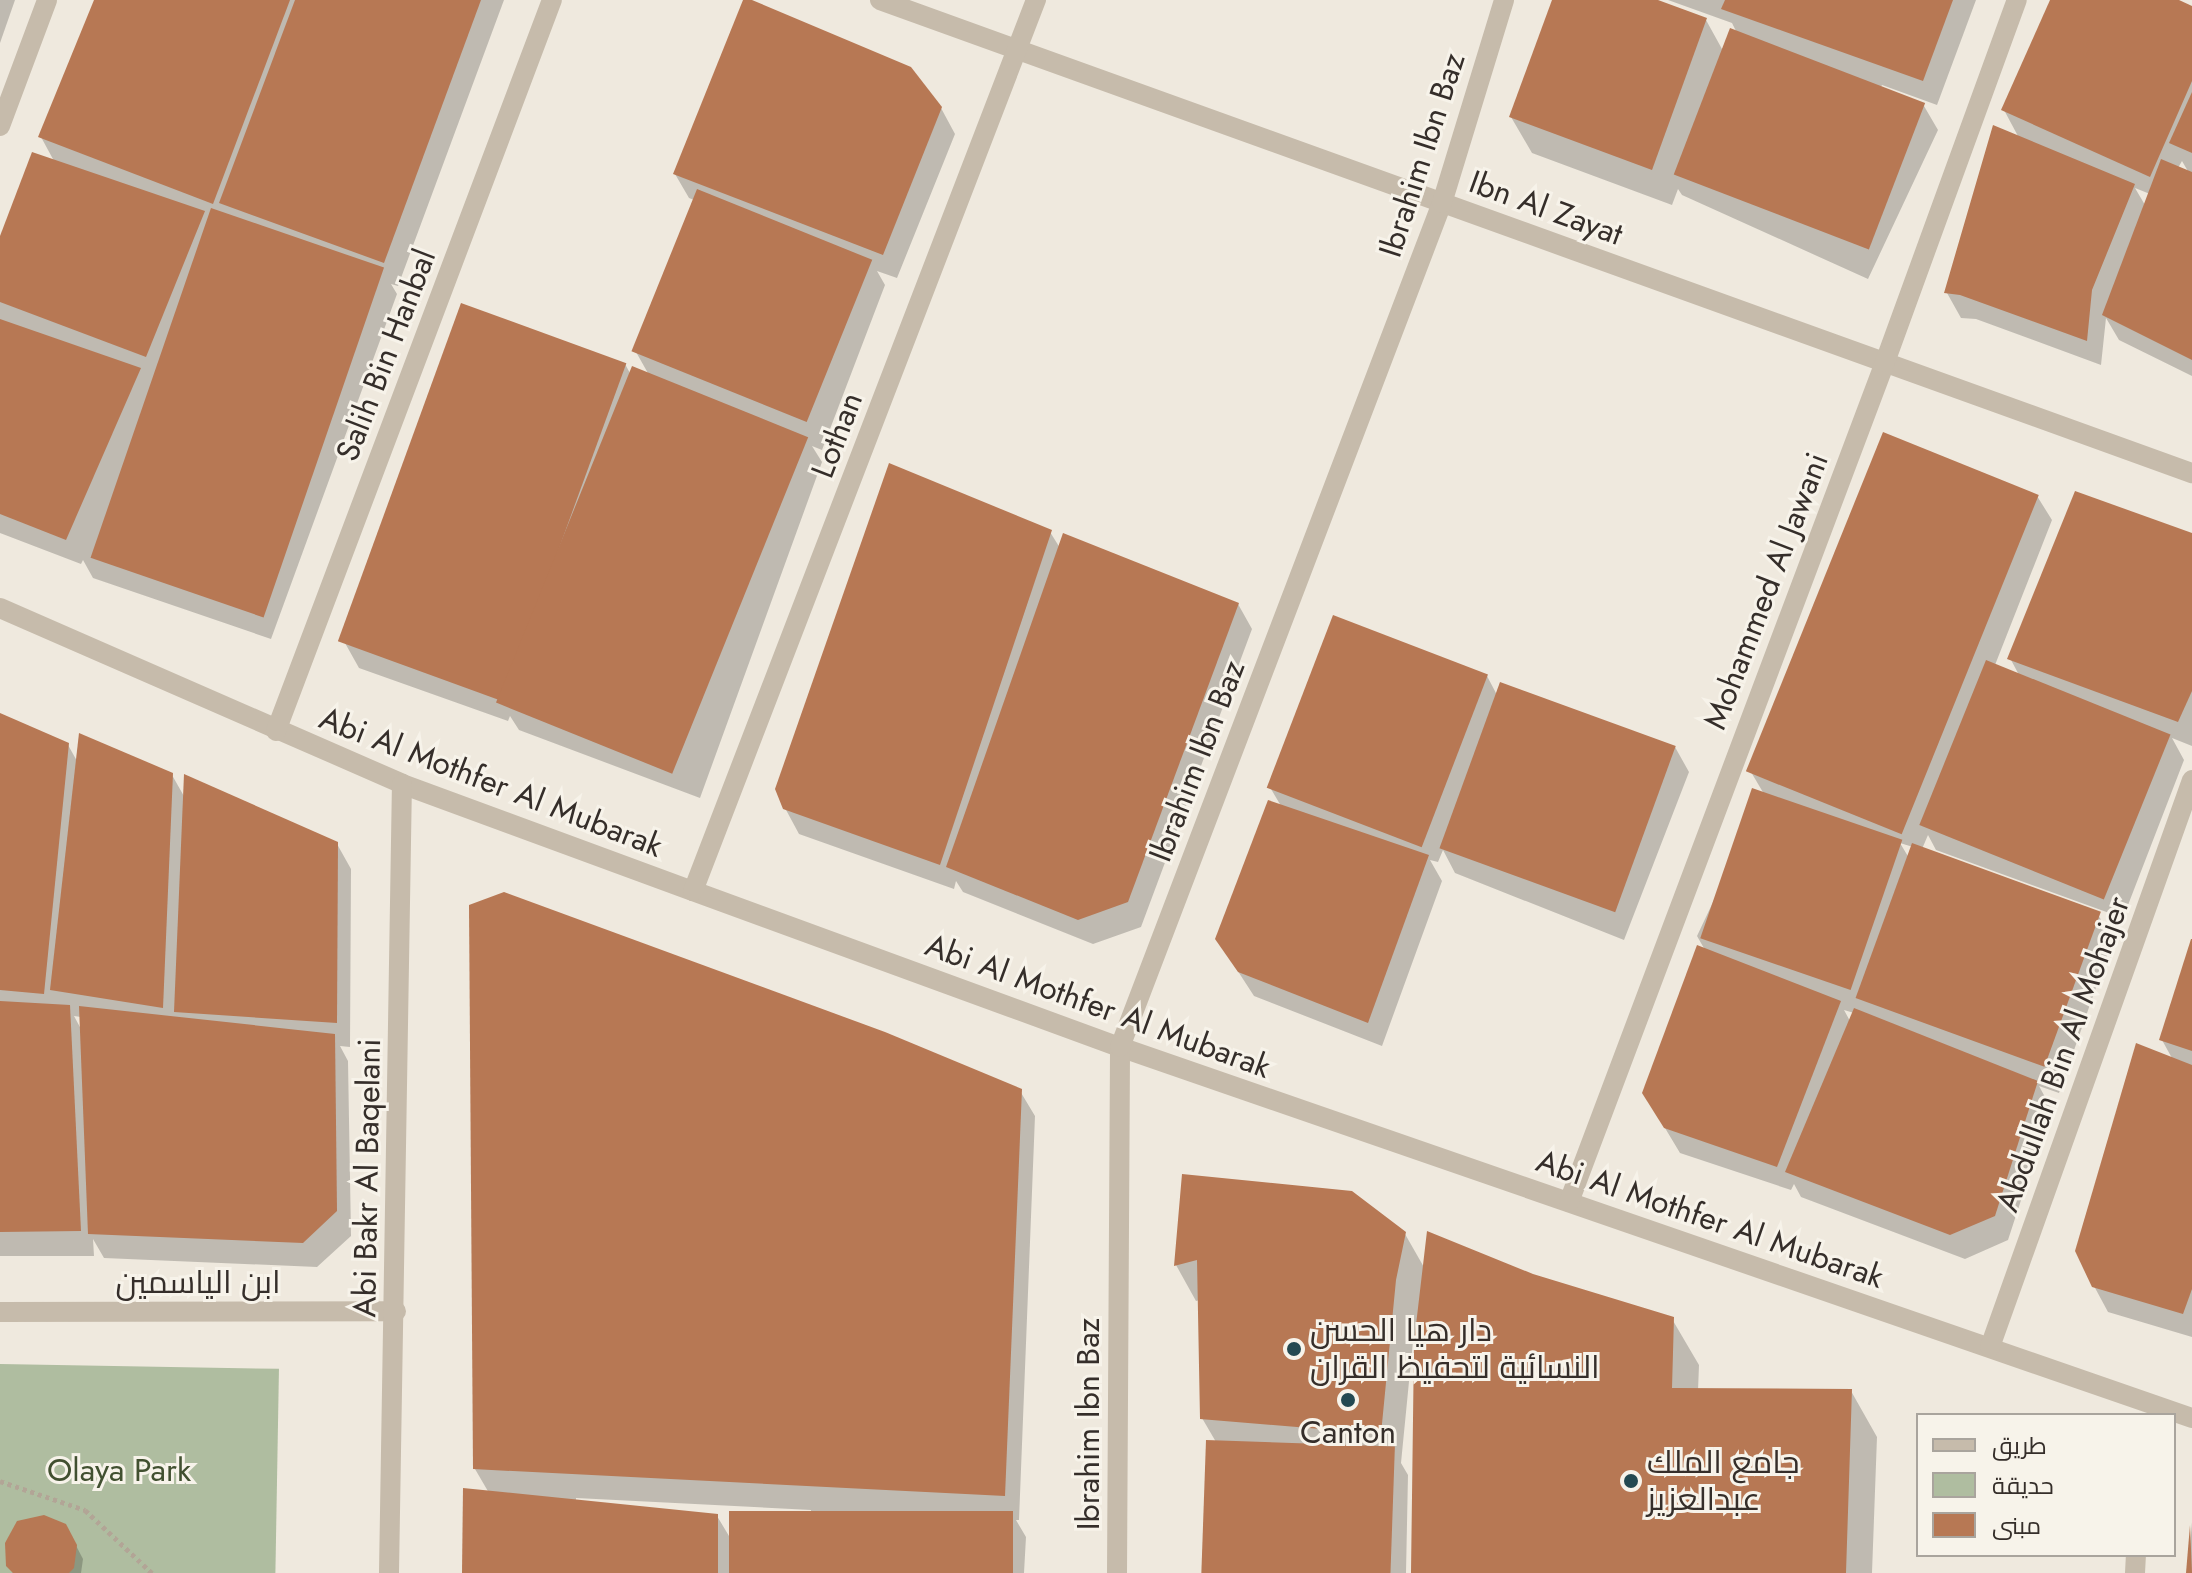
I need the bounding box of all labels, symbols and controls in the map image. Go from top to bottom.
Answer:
street label: Ibrahim Ibn Baz [1371,48,1473,262]
street label: Ibn Al Zayat [1464,163,1628,253]
street label: Salih Bin Hanbal [328,244,444,466]
street label: Lothan [803,387,871,483]
street label: Mohammed Al Jawani [1696,447,1836,735]
street label: Ibrahim Ibn Baz [1141,655,1253,867]
street label: Abi Al Mothfer Al Mubarak [314,699,668,865]
street label: Abdullah Bin Al Mohajer [1988,891,2138,1217]
street label: Abi Al Mothfer Al Mubarak [920,926,1276,1086]
street label: Abi Bakr Al Baqelani [345,1038,389,1318]
street label: Abi Al Mothfer Al Mubarak [1532,1142,1888,1296]
street label: ابن الياسمين [115,1263,281,1301]
place label: دار هيا الحسن النسائية لتحفيظ القران [1310,1312,1600,1387]
street label: Ibrahim Ibn Baz [1069,1318,1107,1530]
marker: دار هيا الحسن النسائية لتحفيظ القران [1285,1340,1303,1358]
marker: Canton [1339,1391,1357,1409]
place label: Canton [1300,1413,1396,1451]
legend [1916,1413,2176,1557]
text: طريق [1992,1428,2047,1463]
place label: جامع الملك عبدالعزيز [1647,1444,1800,1519]
park label: Olaya Park [47,1451,191,1489]
text: حديقة [1992,1468,2054,1503]
marker: جامع الملك عبدالعزيز [1622,1472,1640,1490]
text: مبنى [1992,1508,2041,1543]

